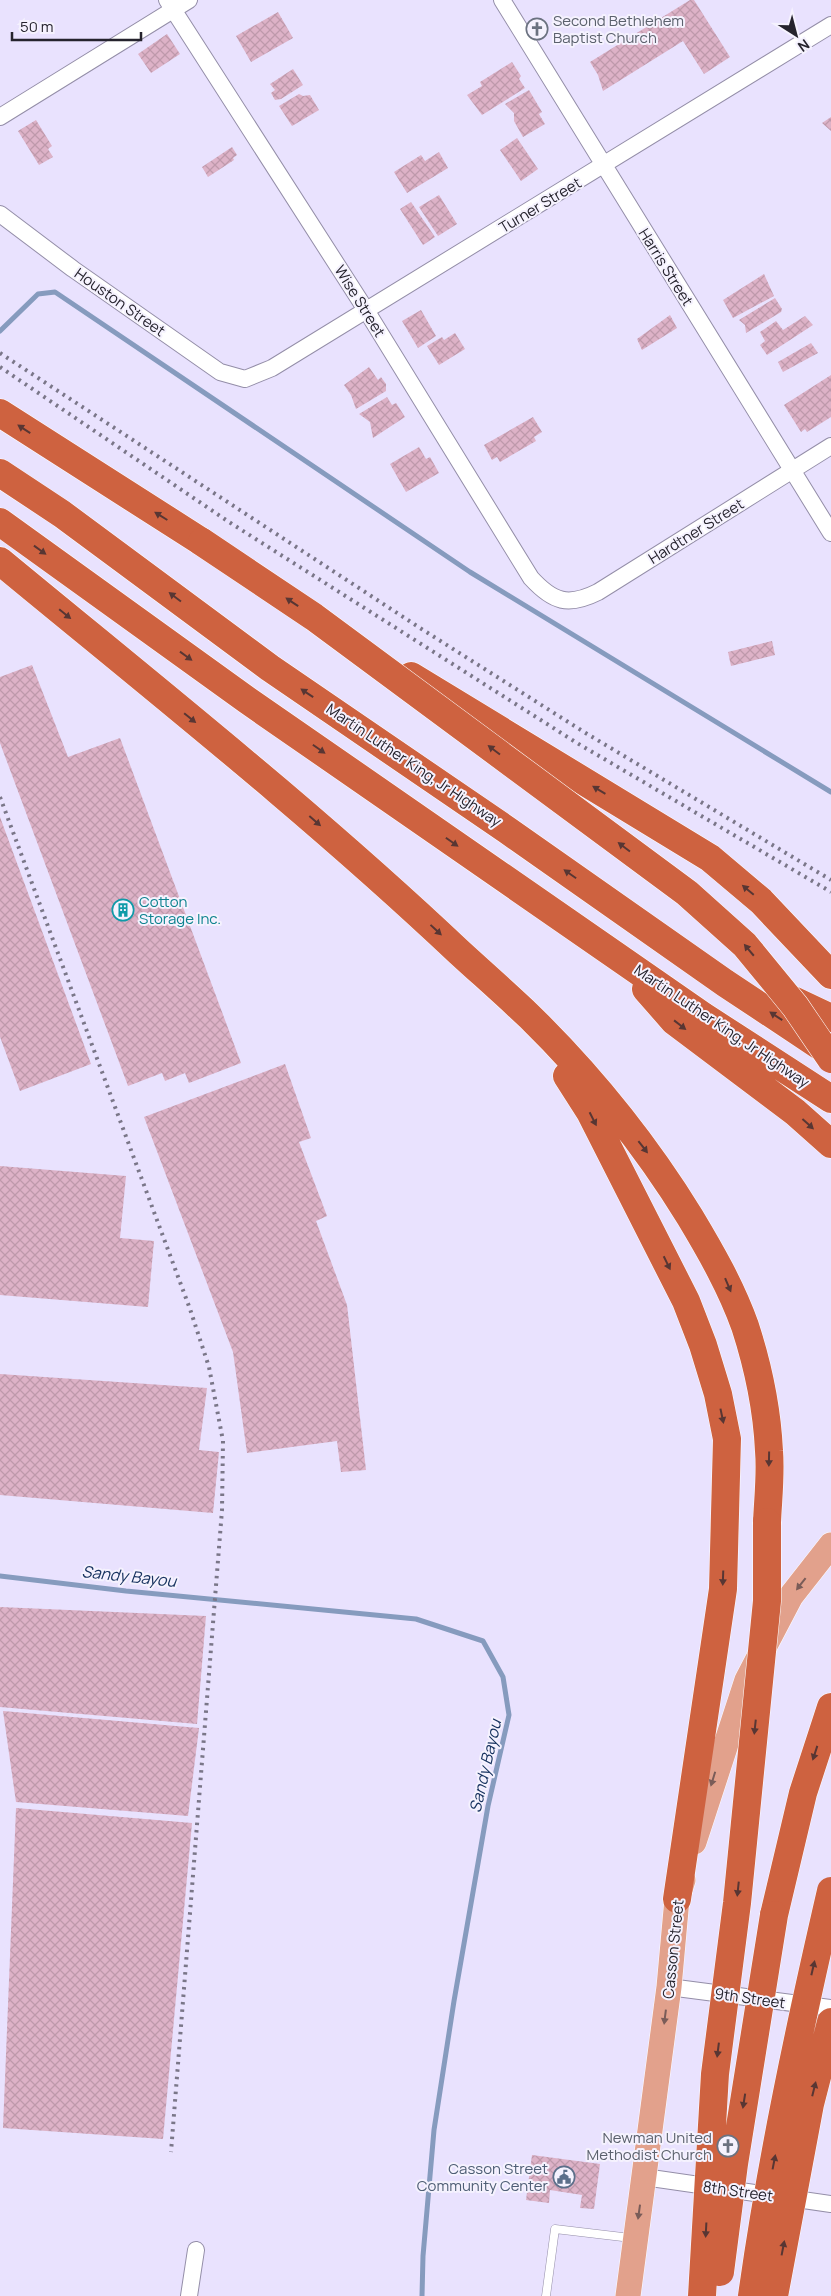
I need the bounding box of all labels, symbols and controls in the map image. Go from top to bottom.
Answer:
scale bar [12,10,141,42]
place label: Second Bethlehem Baptist Church [553,10,684,48]
north arrow [771,10,821,60]
text: 50 m [20,16,54,37]
church icon: Second Bethlehem Baptist Church [525,17,549,41]
text: N [794,35,814,57]
street label: Turner Street [495,172,585,238]
street label: Harris Street [634,224,698,310]
street label: Wise Street [330,261,390,341]
street label: Houston Street [70,263,170,341]
one-way arrow [17,424,30,433]
street label: Hardtner Street [644,493,748,569]
one-way arrow [154,511,167,521]
one-way arrow [33,545,47,555]
one-way arrow [168,592,182,602]
one-way arrow [285,597,299,607]
one-way arrow [58,609,71,620]
one-way arrow [179,651,193,661]
one-way arrow [300,688,313,698]
street label: Martin Luther King, Jr Highway [322,698,506,832]
one-way arrow [183,712,196,723]
one-way arrow [312,744,325,754]
one-way arrow [487,745,501,755]
one-way arrow [592,785,605,795]
one-way arrow [309,815,321,827]
one-way arrow [446,837,459,847]
one-way arrow [617,842,631,852]
one-way arrow [564,869,577,879]
one-way arrow [742,884,755,895]
place label: Cotton Storage Inc. [139,891,221,929]
building icon: Cotton Storage Inc. [111,898,135,922]
one-way arrow [430,924,442,936]
one-way arrow [743,945,755,957]
street label: Martin Luther King, Jr Highway [630,959,814,1093]
one-way arrow [769,1012,782,1021]
one-way arrow [673,1020,687,1030]
one-way arrow [589,1111,597,1126]
one-way arrow [802,1118,814,1130]
one-way arrow [638,1140,649,1153]
one-way arrow [664,1256,672,1270]
one-way arrow [724,1278,732,1292]
one-way arrow [718,1408,726,1423]
one-way arrow [765,1451,773,1467]
water label: Sandy Bayou [81,1560,179,1592]
one-way arrow [719,1570,727,1586]
one-way arrow [796,1577,807,1590]
water label: Sandy Bayou [464,1716,507,1815]
one-way arrow [751,1720,759,1736]
one-way arrow [811,1746,819,1761]
one-way arrow [709,1771,717,1786]
one-way arrow [734,1881,742,1897]
street label: Casson Street [657,1898,689,2000]
one-way arrow [810,1960,818,1976]
street label: 9th Street [713,1983,787,2013]
one-way arrow [661,2009,669,2025]
one-way arrow [714,2043,722,2059]
one-way arrow [810,2081,818,2096]
one-way arrow [740,2094,748,2110]
place label: Newman United Methodist Church [587,2127,712,2165]
church icon: Newman United Methodist Church [716,2134,740,2158]
one-way arrow [770,2154,778,2169]
place label: Casson Street Community Center [417,2158,549,2196]
public building icon: Casson Street Community Center [552,2165,576,2189]
street label: 8th Street [702,2176,774,2206]
one-way arrow [635,2205,643,2221]
one-way arrow [702,2222,710,2238]
one-way arrow [779,2241,787,2256]

